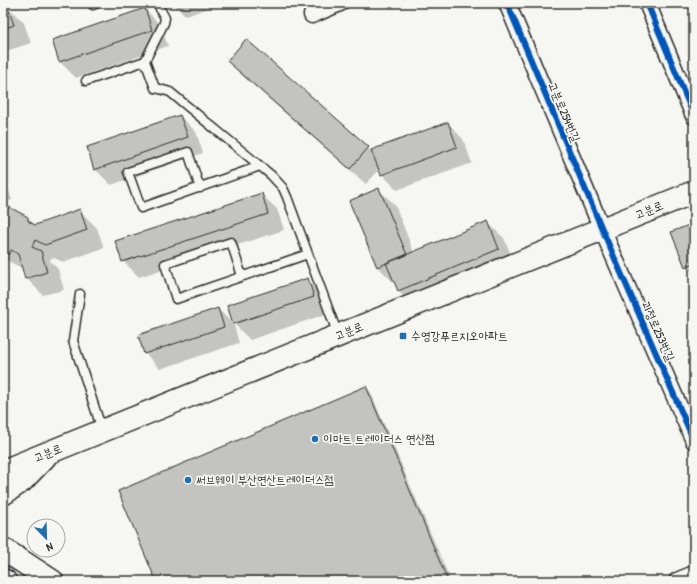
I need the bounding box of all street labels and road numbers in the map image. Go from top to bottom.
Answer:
street label: 고분로254번길 [544,79,585,145]
street label: 고분로 [632,196,665,223]
street label: 괴정로253번길 [638,298,679,364]
street label: 고분로 [332,317,365,344]
street label: 고분로 [31,439,64,466]

